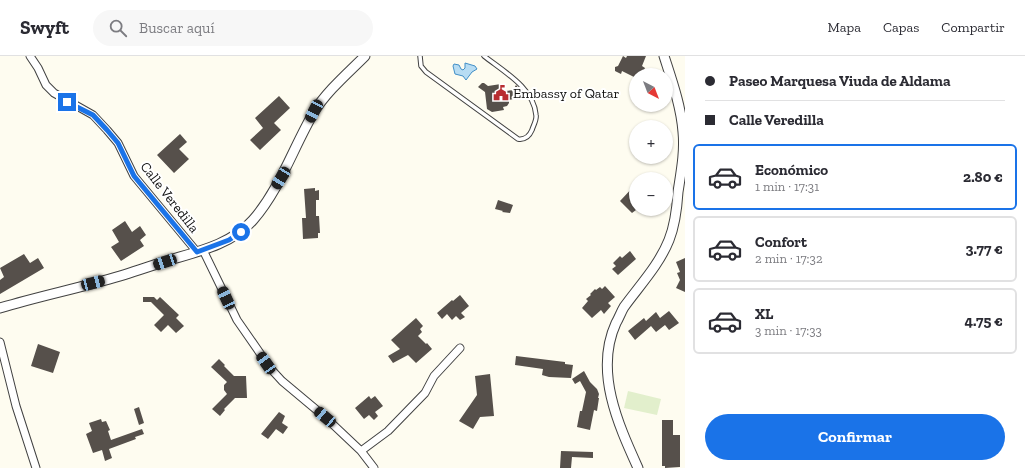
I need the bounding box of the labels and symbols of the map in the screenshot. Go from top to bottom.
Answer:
north arrow [629,68,673,112]
public building icon: Embassy of Qatar [492,84,510,102]
place label: Embassy of Qatar [513,85,620,102]
route end [58,93,76,111]
car [303,98,325,124]
street label: Calle Veredilla [137,158,203,236]
car [270,165,292,191]
route start [232,223,250,241]
car [152,253,178,271]
car [80,274,106,292]
car [215,285,237,311]
car [254,350,278,376]
car [312,405,338,429]

